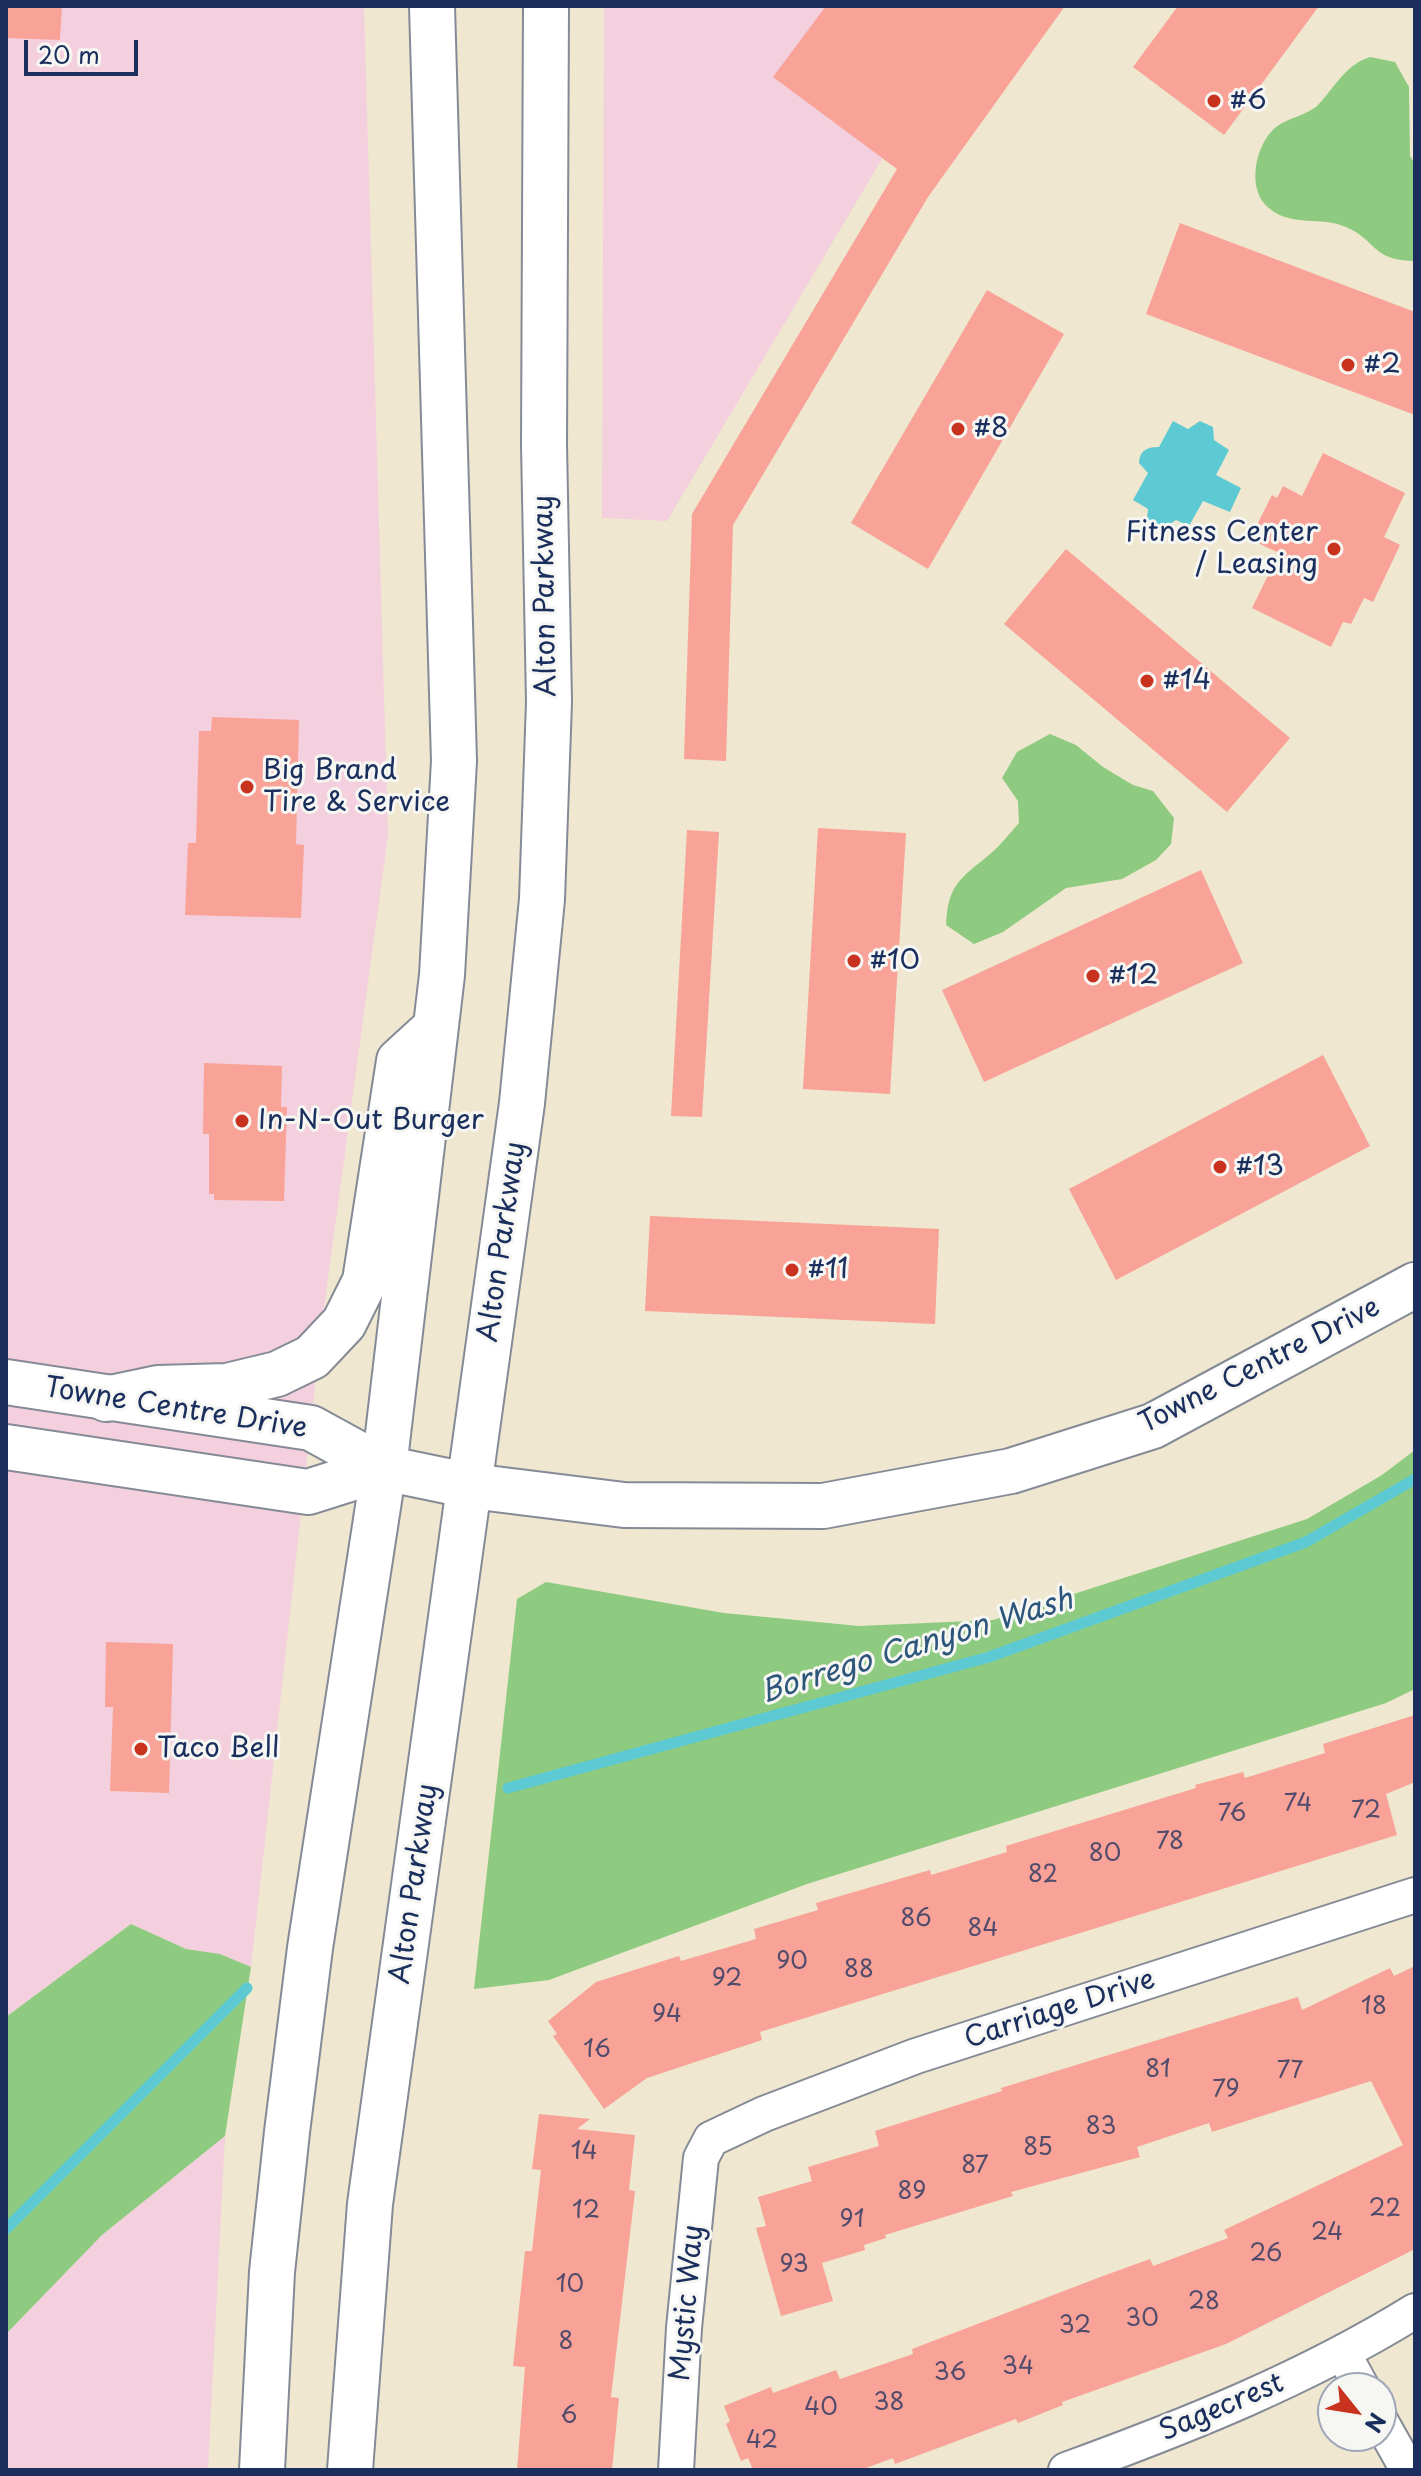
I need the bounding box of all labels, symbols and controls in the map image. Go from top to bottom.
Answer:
scale bar [28,24,142,74]
text: 20 m [38,36,100,72]
place label: #6 [1230,84,1267,118]
marker: #6 [1205,92,1223,110]
place label: #2 [1364,348,1401,382]
marker: #2 [1339,356,1357,374]
place label: #8 [974,412,1008,446]
marker: #8 [949,420,967,438]
street label: Alton Parkway [527,495,565,697]
place label: Fitness Center / Leasing [1125,516,1318,582]
marker: Fitness Center / Leasing [1325,540,1343,558]
place label: #14 [1163,664,1211,698]
marker: #14 [1138,672,1156,690]
place label: Big Brand Tire & Service [263,754,450,820]
marker: Big Brand Tire & Service [238,778,256,796]
place label: #10 [870,944,920,978]
marker: #10 [845,952,863,970]
place label: #12 [1109,959,1158,993]
marker: #12 [1084,967,1102,985]
place label: In-N-Out Burger [258,1104,484,1138]
marker: In-N-Out Burger [233,1112,251,1130]
street label: Alton Parkway [472,1140,534,1344]
place label: #13 [1236,1150,1284,1184]
marker: #13 [1211,1158,1229,1176]
place label: #11 [808,1253,848,1287]
marker: #11 [783,1261,801,1279]
street label: Towne Centre Drive [1134,1291,1386,1441]
street label: Towne Centre Drive [42,1372,310,1446]
water label: Borrego Canyon Wash [757,1582,1077,1712]
place label: Taco Bell [157,1732,279,1766]
marker: Taco Bell [132,1740,150,1758]
street label: Alton Parkway [384,1782,446,1986]
house number: 74 [1284,1790,1312,1818]
house number: 72 [1351,1797,1381,1825]
house number: 76 [1218,1800,1246,1828]
house number: 78 [1156,1828,1184,1856]
house number: 80 [1089,1840,1121,1868]
house number: 82 [1028,1861,1058,1889]
house number: 86 [900,1905,932,1933]
house number: 84 [968,1915,998,1943]
house number: 90 [776,1948,808,1976]
house number: 88 [844,1956,874,1984]
street label: Carriage Drive [961,1963,1159,2057]
house number: 92 [712,1965,742,1993]
house number: 18 [1361,1993,1387,2021]
house number: 94 [652,2001,682,2029]
house number: 16 [583,2036,611,2064]
house number: 81 [1145,2056,1171,2084]
house number: 77 [1277,2057,1303,2085]
house number: 79 [1212,2076,1240,2104]
house number: 83 [1086,2113,1116,2141]
house number: 85 [1023,2134,1053,2162]
house number: 14 [571,2138,597,2166]
house number: 87 [961,2152,989,2180]
house number: 89 [898,2178,926,2206]
house number: 22 [1369,2195,1401,2223]
house number: 12 [572,2197,600,2225]
house number: 91 [840,2206,864,2234]
house number: 24 [1311,2219,1343,2247]
street label: Mystic Way [664,2223,712,2383]
house number: 26 [1250,2240,1282,2268]
house number: 93 [779,2251,809,2279]
house number: 10 [556,2271,584,2299]
house number: 28 [1188,2288,1220,2316]
house number: 30 [1125,2305,1159,2333]
house number: 32 [1059,2312,1091,2340]
house number: 8 [559,2328,573,2356]
house number: 34 [1002,2353,1034,2381]
house number: 36 [934,2359,966,2387]
street label: Sagecrest [1155,2367,1289,2449]
north arrow [1317,2372,1397,2452]
house number: 38 [874,2389,904,2417]
house number: 40 [804,2394,838,2422]
house number: 6 [561,2402,577,2430]
text: N [1358,2407,1395,2439]
house number: 42 [746,2427,778,2455]

